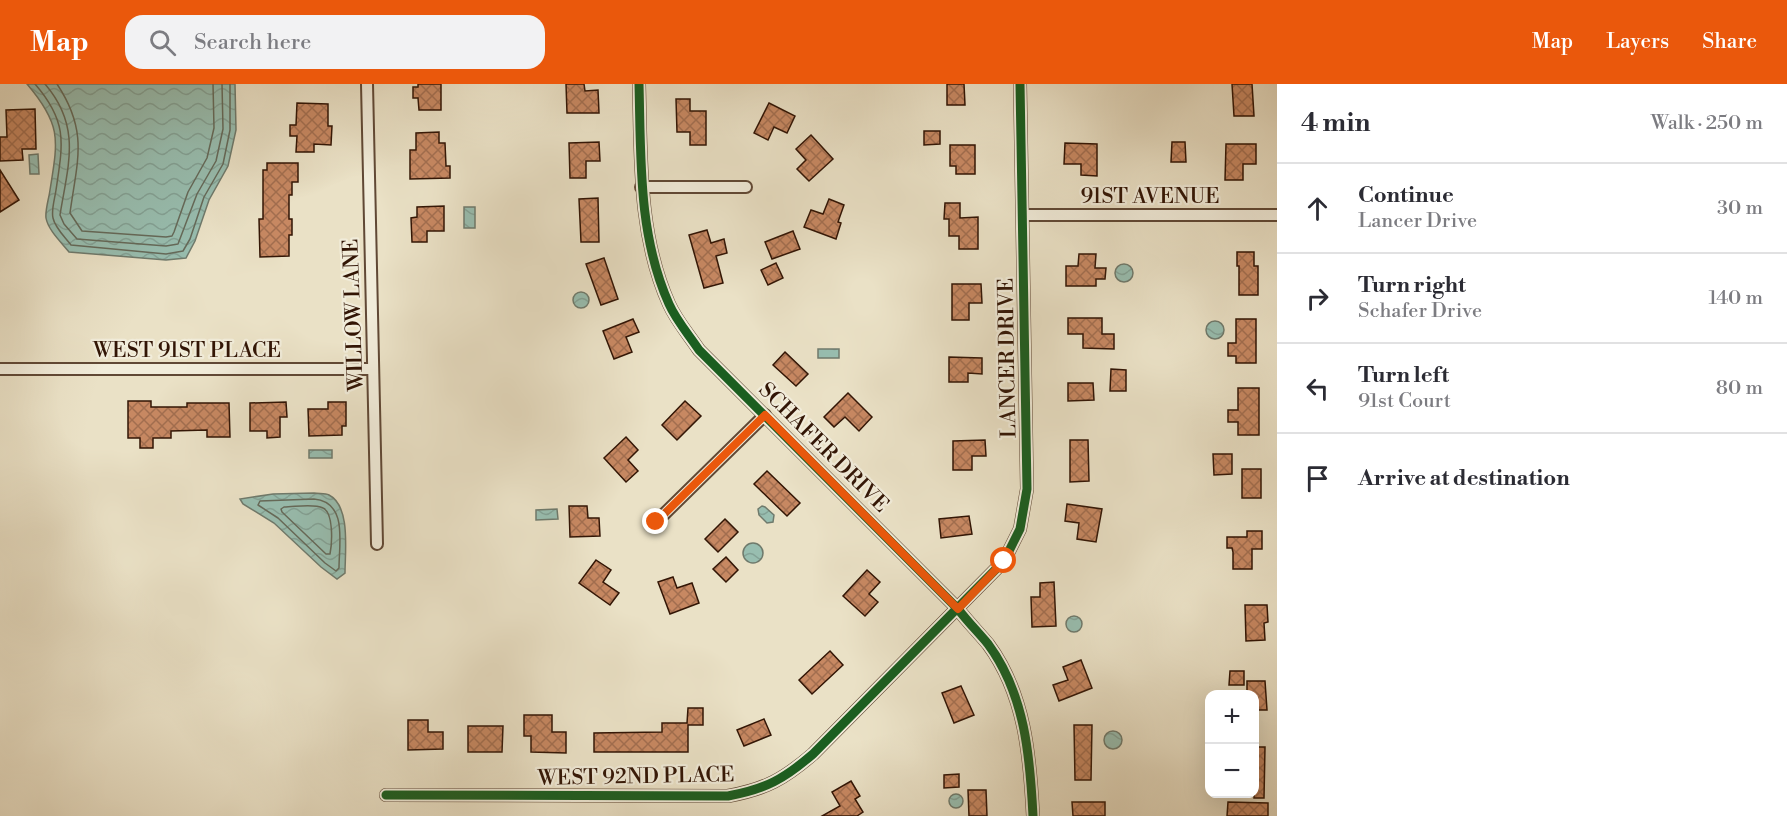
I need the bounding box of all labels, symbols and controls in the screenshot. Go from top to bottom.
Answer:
search box [125,15,545,69]
text: Map [30,25,89,60]
icon: search [146,26,179,59]
text: Search here [194,29,311,56]
text: Map [1532,29,1573,55]
text: Layers [1606,29,1669,55]
text: Share [1702,29,1757,55]
text: 4 min [1301,107,1371,139]
text: Walk · 250 m [1651,111,1763,136]
text: Continue [1358,182,1454,209]
street label: 91ST AVENUE [1080,184,1220,210]
icon: ahead [1301,192,1334,225]
text: 30 m [1717,196,1763,221]
text: Lancer Drive [1358,209,1477,234]
street label: WILLOW LANE [338,238,370,393]
text: Turn right [1358,272,1466,299]
street label: LANCER DRIVE [994,278,1022,438]
icon: right [1301,282,1334,315]
text: 140 m [1708,286,1763,311]
text: Schafer Drive [1358,299,1482,324]
street label: WEST 91ST PLACE [92,338,281,364]
text: Turn left [1358,362,1449,389]
icon: left [1301,372,1334,405]
text: 80 m [1716,376,1763,401]
street label: SCHAFER DRIVE [753,377,894,518]
text: 91st Court [1358,389,1451,414]
icon: arrive [1301,462,1334,495]
text: Arrive at destination [1358,465,1570,492]
route end [642,508,668,534]
route start [990,547,1016,573]
map controls [1205,690,1259,798]
button: + [1205,690,1259,744]
button: − [1205,744,1259,798]
street label: WEST 92ND PLACE [536,762,735,792]

